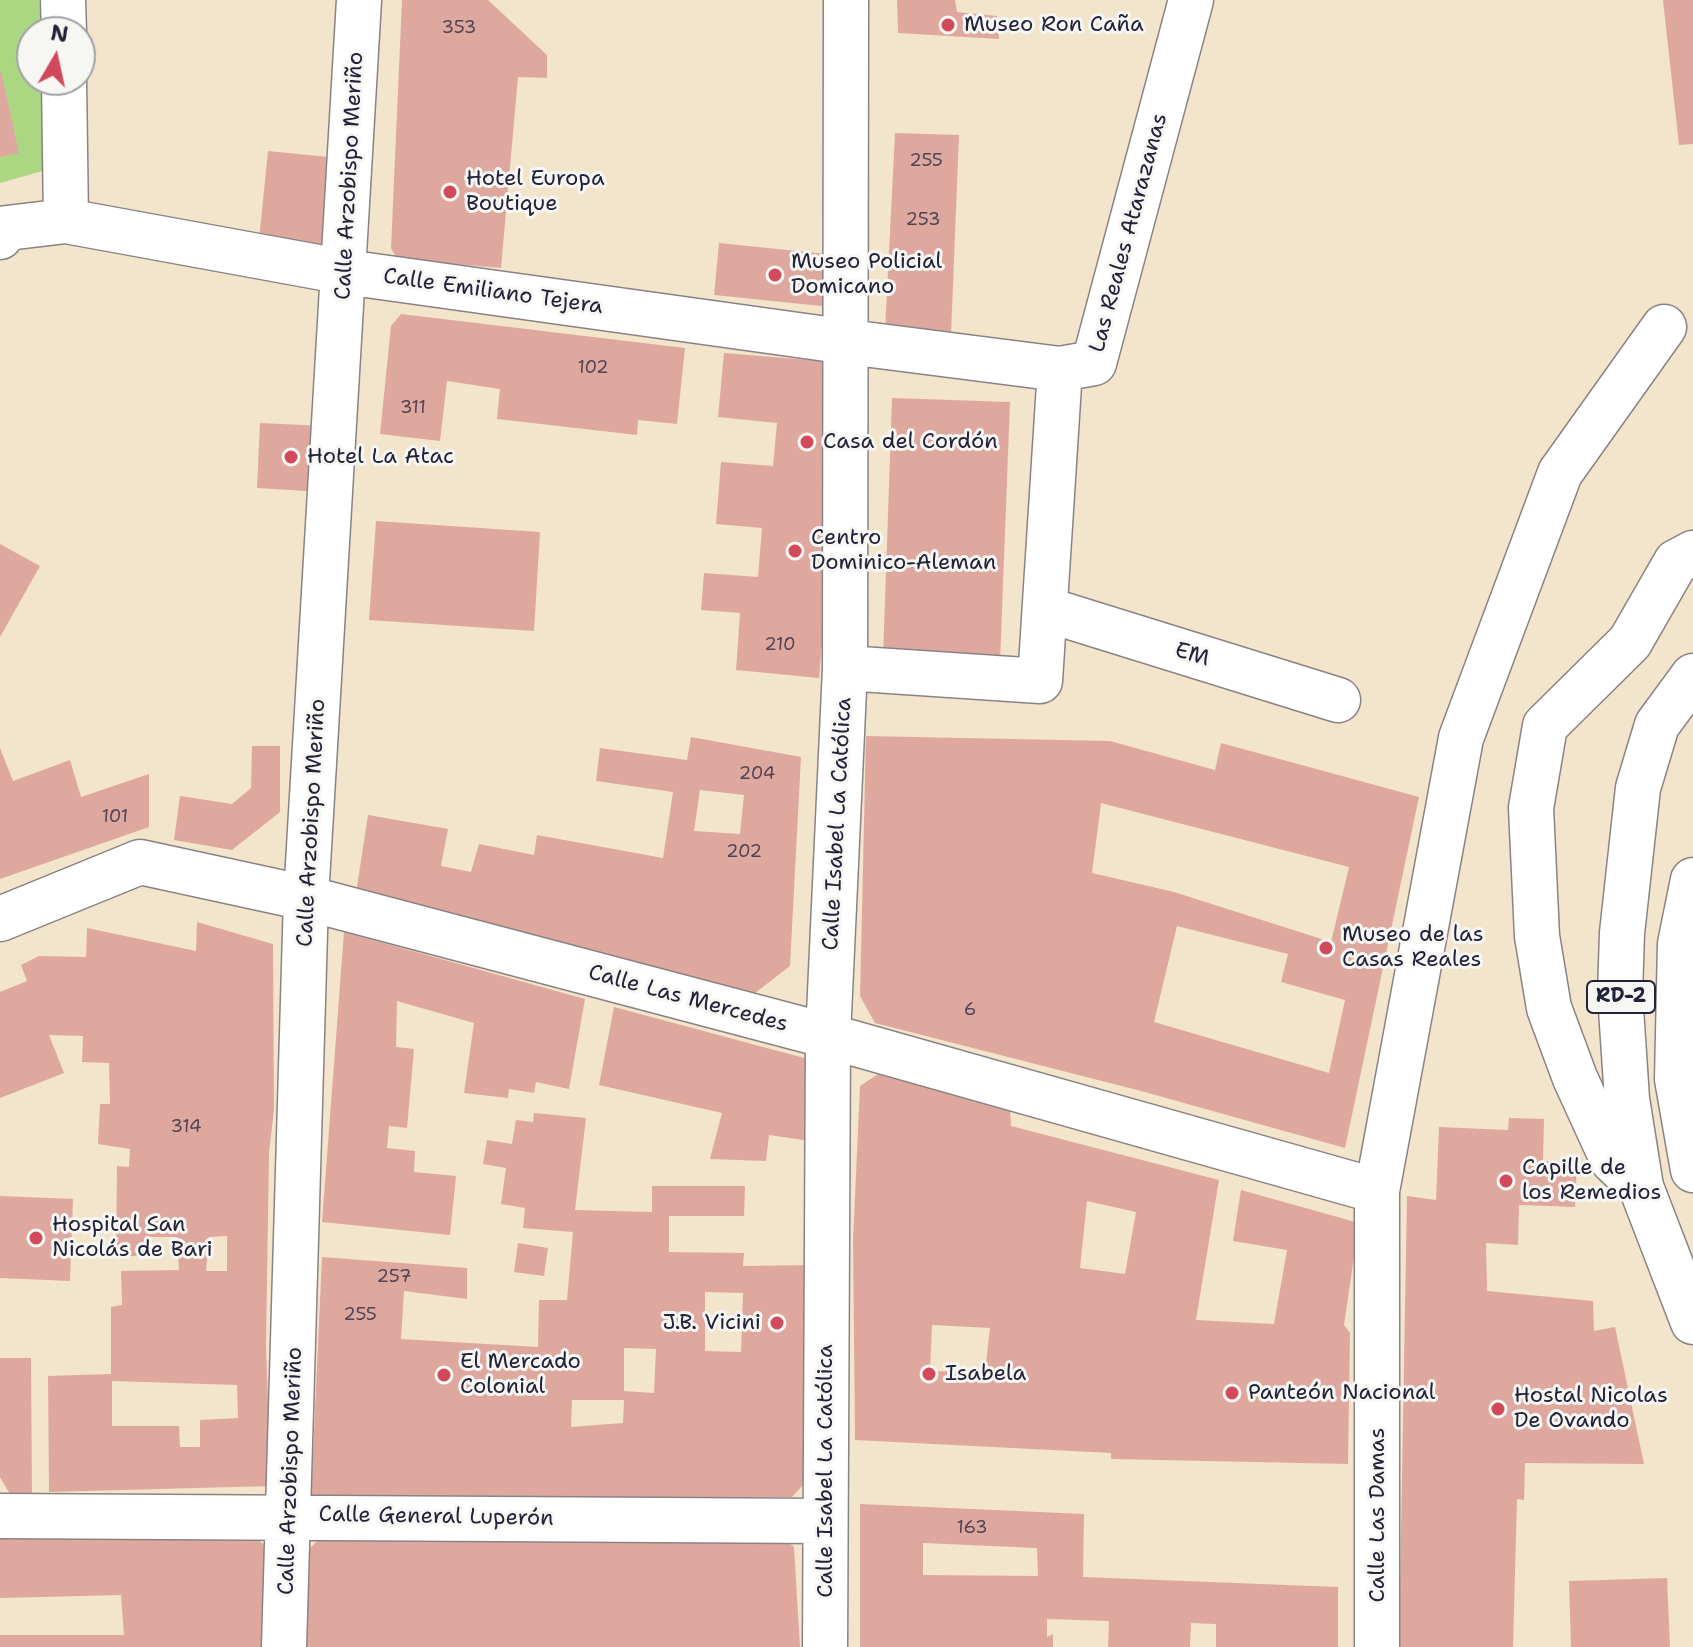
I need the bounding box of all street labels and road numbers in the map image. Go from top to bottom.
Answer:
street label: Calle Arzobispo Meriño [330,51,370,301]
street label: Las Reales Atarazanas [1084,111,1174,355]
street label: Calle Emiliano Tejera [381,264,605,320]
street label: EM [1172,637,1212,673]
street label: Calle Isabel La Católica [818,697,858,951]
street label: Calle Arzobispo Meriño [292,698,332,948]
street label: Calle Las Mercedes [585,960,791,1038]
road number: RD-2 [1587,981,1655,1013]
street label: Calle Isabel La Católica [813,1344,839,1598]
street label: Calle Arzobispo Meriño [273,1346,309,1596]
street label: Calle Las Damas [1365,1428,1391,1602]
street label: Calle General Luperón [318,1502,554,1532]

